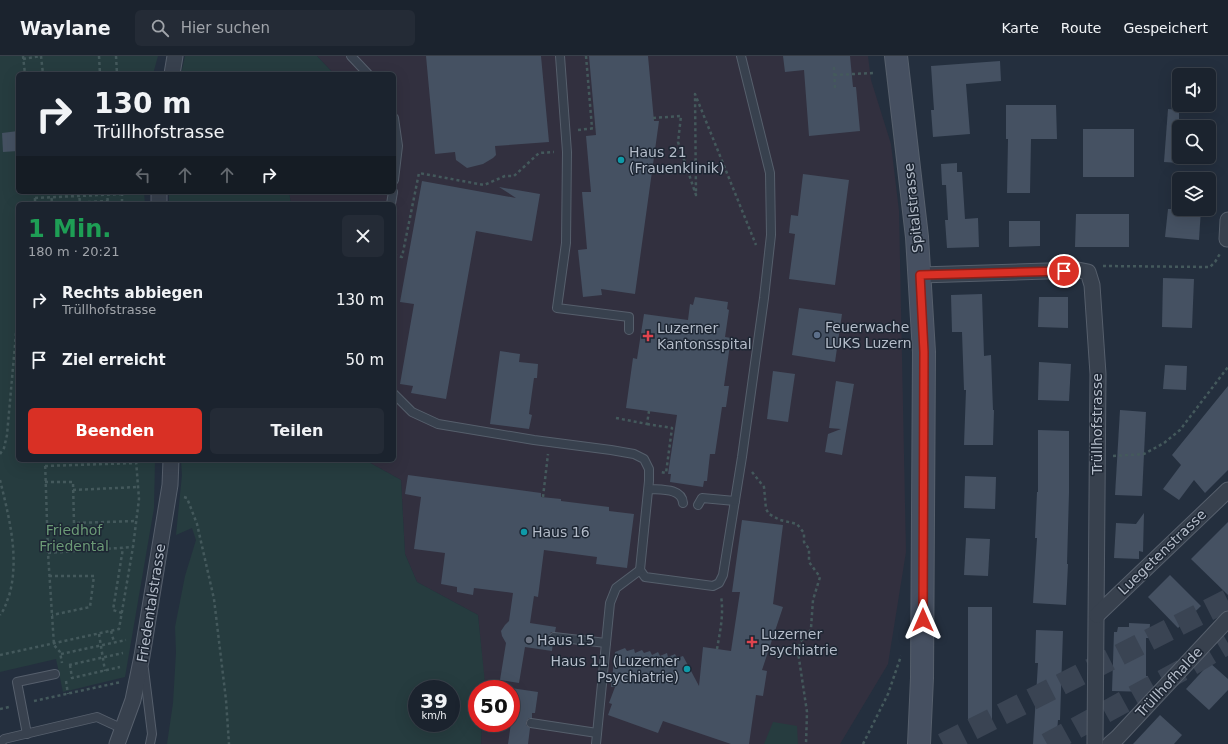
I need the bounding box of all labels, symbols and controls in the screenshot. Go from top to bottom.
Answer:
search box [135,10,415,46]
text: Waylane [20,17,111,39]
icon: search [149,17,171,39]
text: Hier suchen [181,19,270,37]
text: Karte [1001,20,1039,36]
text: Route [1061,20,1101,36]
text: Gespeichert [1123,20,1208,36]
map controls [1172,68,1216,216]
button: sound [1172,68,1216,112]
text: 130 m [94,87,191,120]
icon: right [28,88,80,140]
button: search [1172,120,1216,164]
text: Trüllhofstrasse [94,121,225,142]
place label: Haus 21 (Frauenklinik) [629,144,724,176]
marker: Haus 21 (Frauenklinik) [616,155,626,165]
street label: Spitalstrasse [900,162,926,254]
icon: left [132,164,154,186]
icon: ahead [174,164,196,186]
icon: ahead [216,164,238,186]
icon: right [258,164,280,186]
button: layers [1172,172,1216,216]
text: 1 Min. [28,215,111,243]
button: close [342,215,384,257]
text: 180 m · 20:21 [28,244,119,259]
pin [1047,254,1081,288]
icon: arrive [1053,260,1075,282]
text: Rechts abbiegen [62,284,203,302]
icon: right [28,289,50,311]
text: 130 m [336,291,384,309]
text: Trüllhofstrasse [62,302,156,317]
place label: Feuerwache LUKS Luzern [825,319,912,351]
place label: Luzerner Kantonsspital [657,320,752,352]
marker: Luzerner Kantonsspital [642,330,654,342]
marker: Feuerwache LUKS Luzern [812,330,822,340]
icon: arrive [28,349,50,371]
text: Ziel erreicht [62,351,166,369]
text: 50 m [346,351,384,369]
street label: Trüllhofstrasse [1089,373,1105,476]
button: Beenden [28,408,202,454]
button: Teilen [210,408,384,454]
street label: Luegetenstrasse [1115,506,1209,598]
park label: Friedhof Friedental [39,522,109,554]
place label: Haus 16 [532,524,590,540]
marker: Haus 16 [519,527,529,537]
street label: Friedentalstrasse [134,543,168,663]
position arrow [902,599,944,641]
place label: Luzerner Psychiatrie [761,626,838,658]
place label: Haus 15 [537,632,595,648]
marker: Haus 15 [524,635,534,645]
marker: Luzerner Psychiatrie [746,636,758,648]
street label: Trüllhofhalde [1132,644,1206,721]
place label: Haus 11 (Luzerner Psychiatrie) [550,653,679,685]
marker: Haus 11 (Luzerner Psychiatrie) [682,664,692,674]
speed limit sign: 50 [468,680,520,732]
text: 39 [420,689,448,713]
text: km/h [421,710,447,721]

